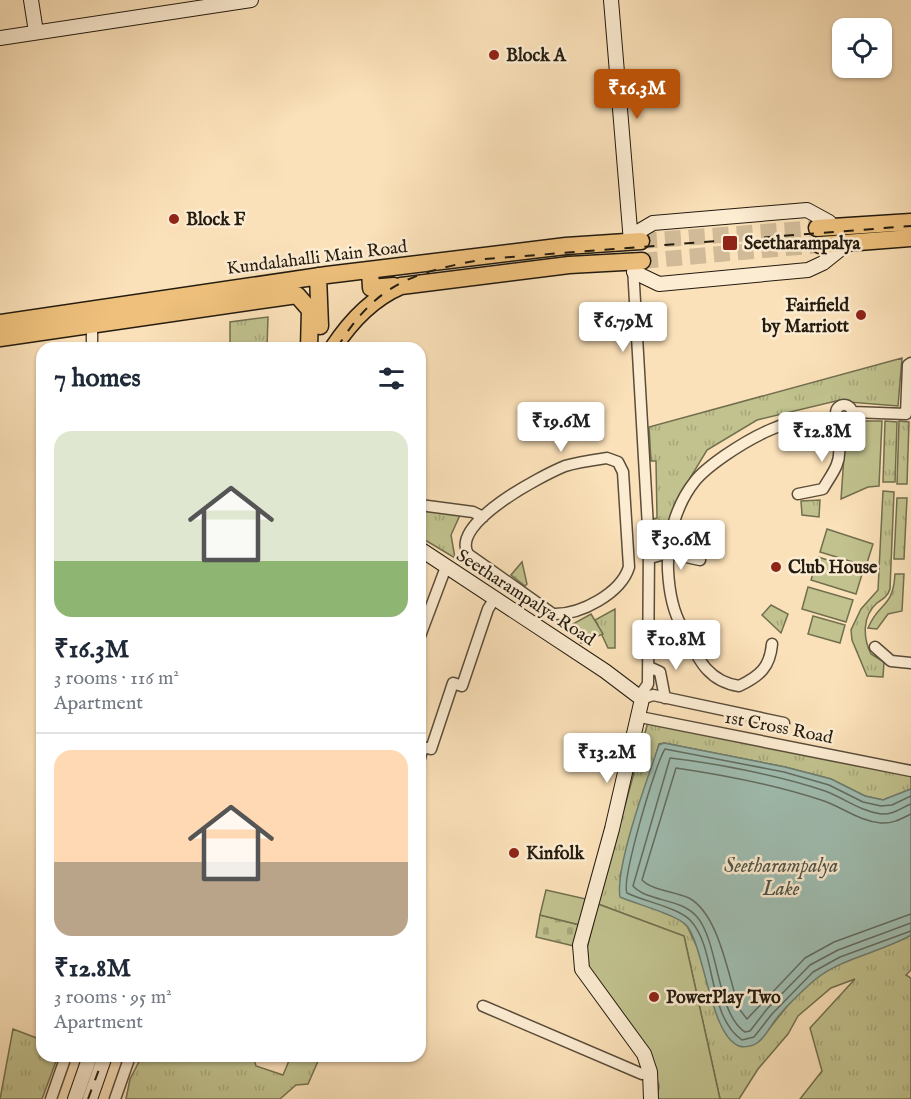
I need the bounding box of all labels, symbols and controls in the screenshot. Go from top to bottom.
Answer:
map controls [832,18,892,78]
button: locate [832,18,892,78]
place label: Block A [506,45,567,68]
marker: Block A [487,48,501,62]
pin: ₹16.3M [588,69,686,120]
text: ₹16.3M [608,76,666,101]
place label: Block F [186,209,246,232]
marker: Block F [167,212,181,226]
place label: Seetharampalya [744,233,862,256]
marker: Seetharampalya [721,234,739,252]
street label: Kundalahalli Main Road [226,236,409,281]
place label: Fairfield by Marriott [761,295,850,339]
pin: ₹6.79M [574,302,672,353]
marker: Fairfield by Marriott [854,308,868,322]
text: ₹6.79M [593,309,653,334]
text: 7 homes [54,362,141,395]
icon: filters [375,362,408,395]
pin: ₹19.6M [512,402,610,453]
text: ₹19.6M [531,409,591,434]
pin: ₹12.8M [773,412,871,463]
text: ₹12.8M [792,419,852,444]
icon: home [177,470,285,578]
pin: ₹30.6M [632,520,730,571]
text: ₹30.6M [651,527,711,552]
street label: Seetharampalya Road [451,545,599,652]
place label: Club House [788,557,878,580]
marker: Club House [769,560,783,574]
pin: ₹10.8M [627,620,725,671]
text: ₹10.8M [646,627,706,652]
text: ₹16.3M [54,633,129,666]
text: 3 rooms · 116 m² [54,666,179,691]
text: Apartment [54,691,143,716]
street label: 1st Cross Road [723,707,835,750]
pin: ₹13.2M [558,733,656,784]
text: ₹13.2M [578,740,636,765]
icon: home [177,789,285,897]
place label: Kinfolk [526,843,585,866]
marker: Kinfolk [507,846,521,860]
water label: Seetharampalya Lake [724,854,838,902]
text: ₹12.8M [54,952,131,985]
text: 3 rooms · 95 m² [54,985,172,1010]
place label: PowerPlay Two [666,987,781,1010]
marker: PowerPlay Two [647,990,661,1004]
text: Apartment [54,1010,143,1035]

